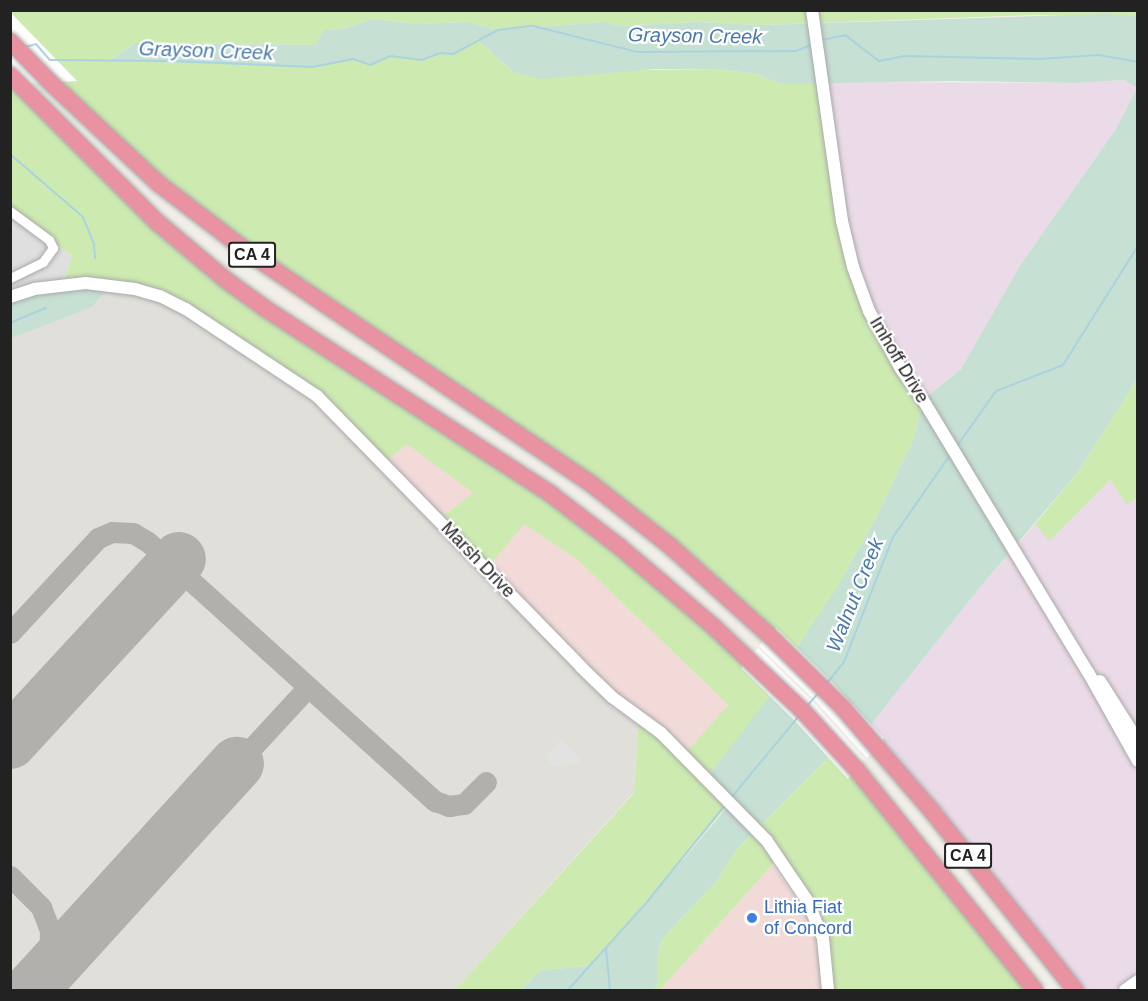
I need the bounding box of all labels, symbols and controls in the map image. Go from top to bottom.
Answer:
water label: Grayson Creek [628,23,762,49]
water label: Grayson Creek [138,37,274,65]
road number: CA 4 [226,242,278,268]
street label: Imhoff Drive [865,313,933,407]
street label: Marsh Drive [437,518,519,602]
water label: Walnut Creek [821,535,889,655]
road number: CA 4 [942,843,994,869]
place label: Lithia Fiat of Concord [764,897,852,940]
marker: Lithia Fiat of Concord [745,911,759,925]

